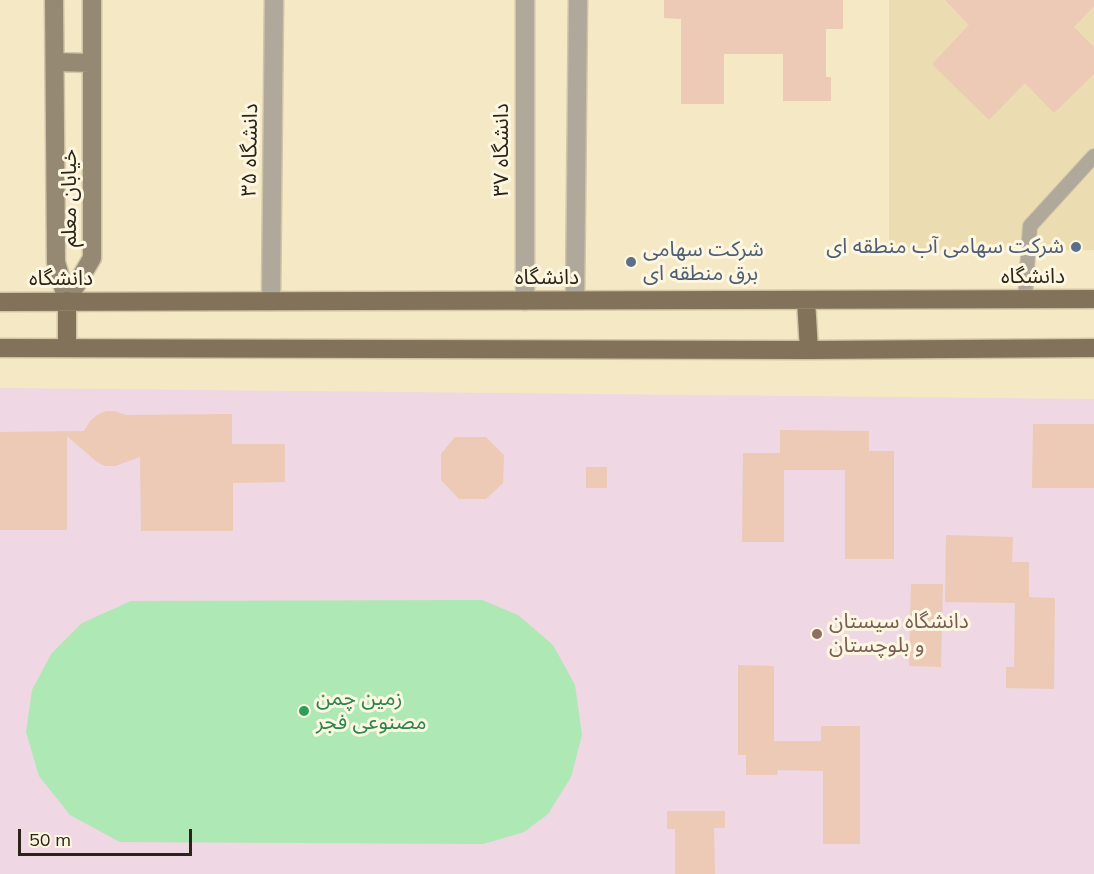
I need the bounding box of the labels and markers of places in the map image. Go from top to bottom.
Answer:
place label: شرکت سهامی آب منطقه ای [826,234,1064,260]
place label: شرکت سهامی برق منطقه ای [643,237,764,287]
marker: شرکت سهامی آب منطقه ای [1069,240,1083,254]
marker: شرکت سهامی برق منطقه ای [624,255,638,269]
place label: دانشگاه سیستان و بلوچستان [829,609,969,659]
marker: دانشگاه سیستان و بلوچستان [810,627,824,641]
place label: زمین چمن مصنوعی فجر [316,686,427,736]
marker: زمین چمن مصنوعی فجر [297,704,311,718]

